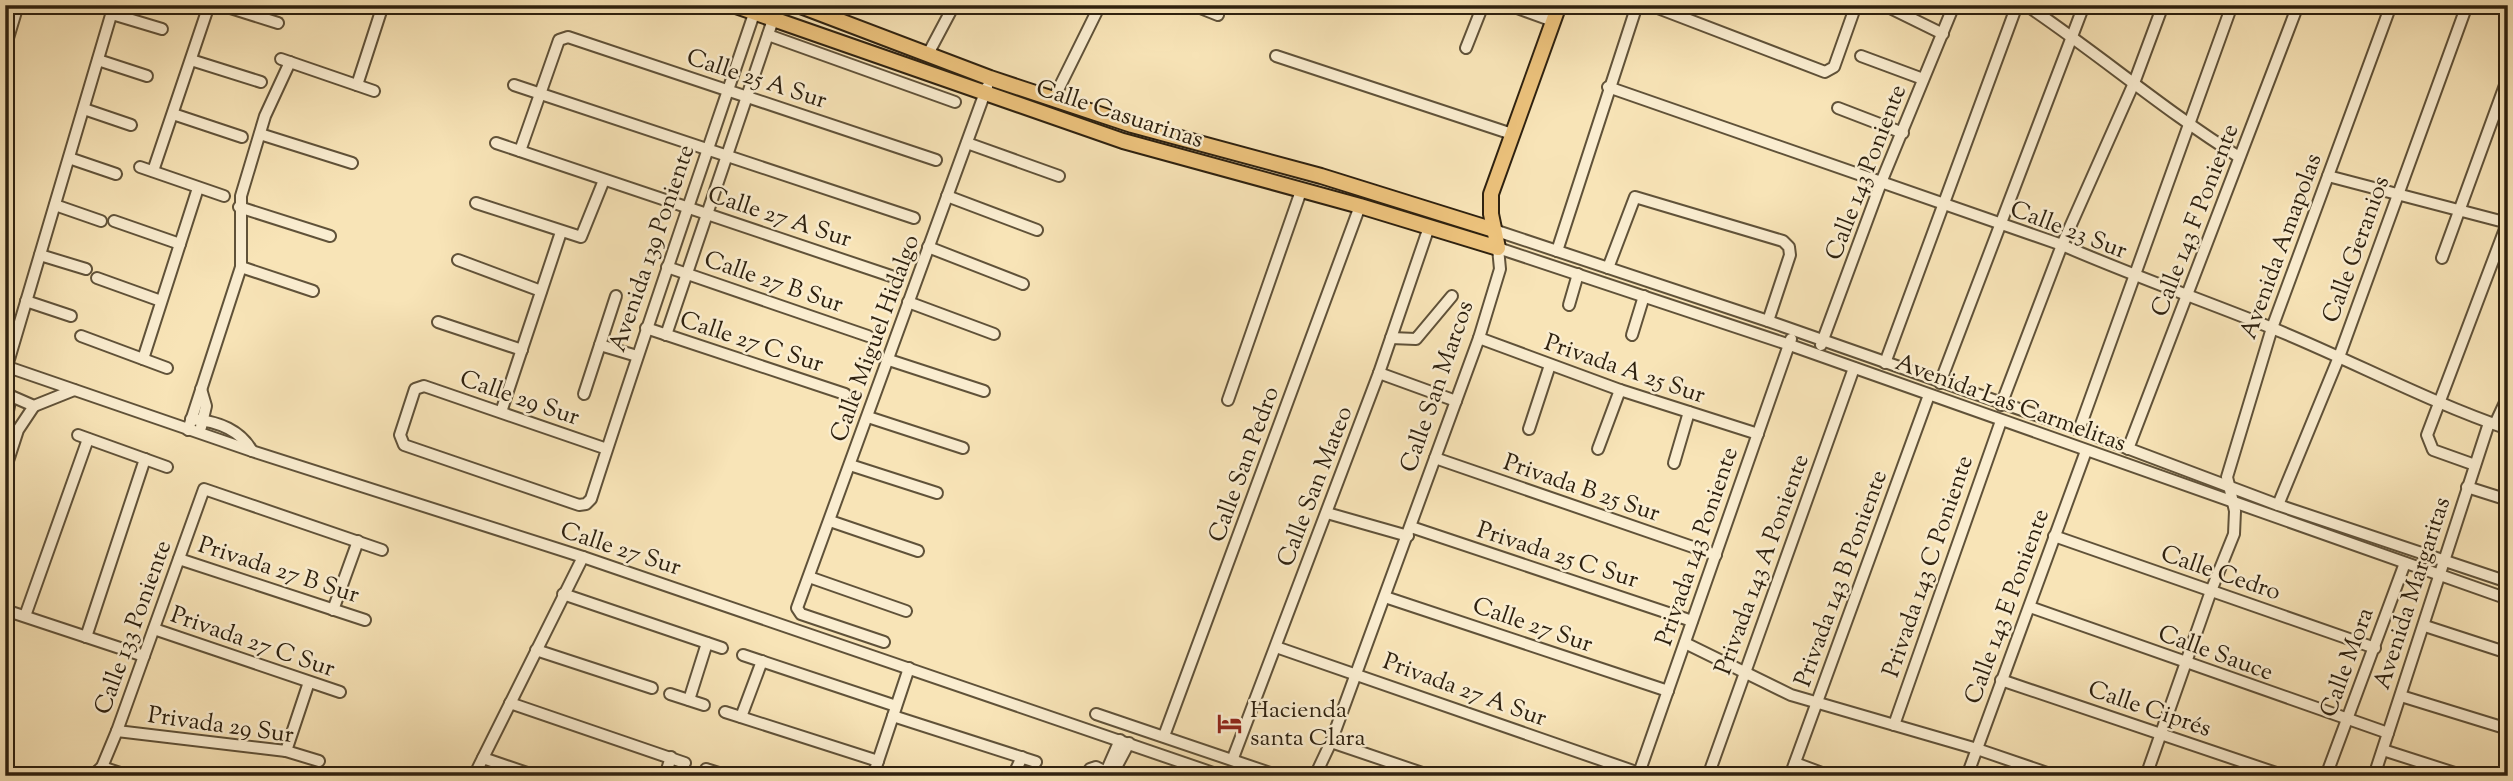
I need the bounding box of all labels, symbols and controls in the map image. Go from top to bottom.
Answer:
street label: Calle 25 A Sur [682,41,831,119]
street label: Calle Casuarinas [1031,72,1207,158]
street label: Calle 143 Poniente [1818,80,1916,265]
street label: Calle 143 F Poniente [2143,119,2248,322]
street label: Avenida 139 Poniente [601,140,704,357]
street label: Avenida Amapolas [2232,149,2331,344]
street label: Calle Geranios [2315,172,2399,328]
street label: Calle 27 A Sur [703,179,856,257]
street label: Calle 23 Sur [2005,193,2132,269]
street label: Calle Miguel Hidalgo [823,230,929,447]
street label: Calle 27 B Sur [699,243,848,323]
street label: Calle San Marcos [1393,296,1483,477]
street label: Calle 27 C Sur [675,304,828,382]
street label: Privada A 25 Sur [1539,326,1709,413]
street label: Avenida Las Carmelitas [1890,346,2131,461]
street label: Calle 29 Sur [455,363,584,435]
street label: Calle San Pedro [1201,382,1289,547]
street label: Calle San Mateo [1270,401,1362,572]
street label: Privada 143 Poniente [1648,443,1748,651]
street label: Privada B 25 Sur [1498,446,1664,532]
street label: Privada 143 A Poniente [1707,450,1819,680]
street label: Privada 143 C Poniente [1875,451,1983,682]
street label: Privada 143 B Poniente [1787,466,1897,692]
street label: Avenida Margaritas [2366,493,2460,694]
street label: Calle 143 E Poniente [1957,504,2059,709]
street label: Calle 27 Sur [556,514,685,585]
street label: Privada 25 C Sur [1472,514,1643,598]
street label: Privada 27 B Sur [193,529,363,613]
street label: Calle 133 Poniente [87,536,181,720]
street label: Calle Cedro [2156,537,2285,610]
street label: Calle 27 Sur [1468,589,1597,662]
street label: Privada 27 C Sur [166,599,339,687]
street label: Calle Mora [2312,603,2383,722]
street label: Calle Sauce [2153,617,2278,690]
street label: Privada 27 A Sur [1378,645,1551,736]
street label: Calle Ciprés [2083,673,2215,747]
place label: Hacienda santa Clara [1250,694,1366,756]
street label: Privada 29 Sur [146,699,296,753]
hotel icon: Hacienda santa Clara [1216,709,1244,737]

